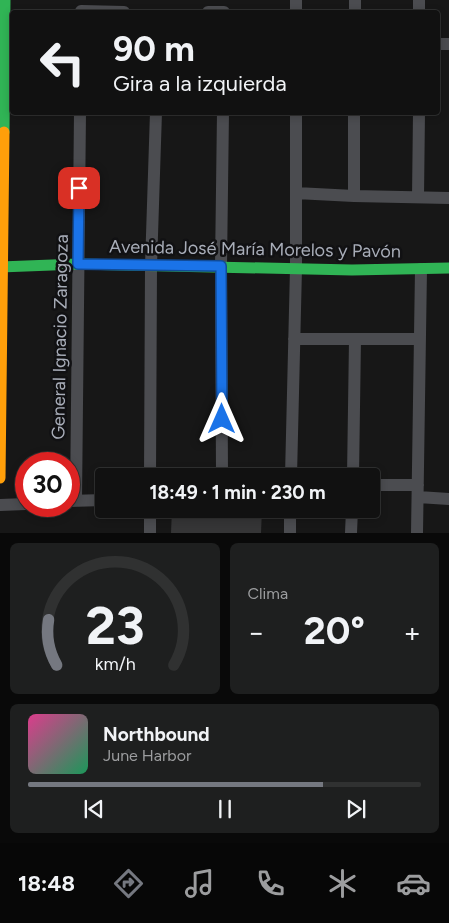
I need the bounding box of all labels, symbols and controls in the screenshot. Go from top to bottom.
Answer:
text: 90 m [113,28,195,70]
icon: left [30,30,95,95]
text: Gira a la izquierda [113,70,287,97]
pin [58,167,100,209]
icon: arrive [65,174,93,202]
street label: General Ignacio Zaragoza [47,234,73,440]
street label: Avenida José María Morelos y Pavón [109,235,401,263]
position arrow [195,392,247,444]
speed limit sign: 30 [15,452,80,517]
text: 18:49 · 1 min · 230 m [149,481,326,504]
text: Clima [248,584,288,603]
text: 23 [85,595,144,657]
text: 20° [304,608,365,654]
text: − [248,615,265,649]
text: + [404,615,421,649]
text: km/h [94,653,135,674]
text: Northbound [103,723,210,746]
text: June Harbor [103,746,191,765]
icon: previous [80,795,108,823]
icon: pause [211,795,239,823]
icon: next [342,795,370,823]
icon: directions [111,866,146,901]
icon: music [182,866,217,901]
icon: phone [253,866,288,901]
icon: climate [325,866,360,901]
icon: car [396,866,431,901]
text: 18:48 [18,870,75,897]

